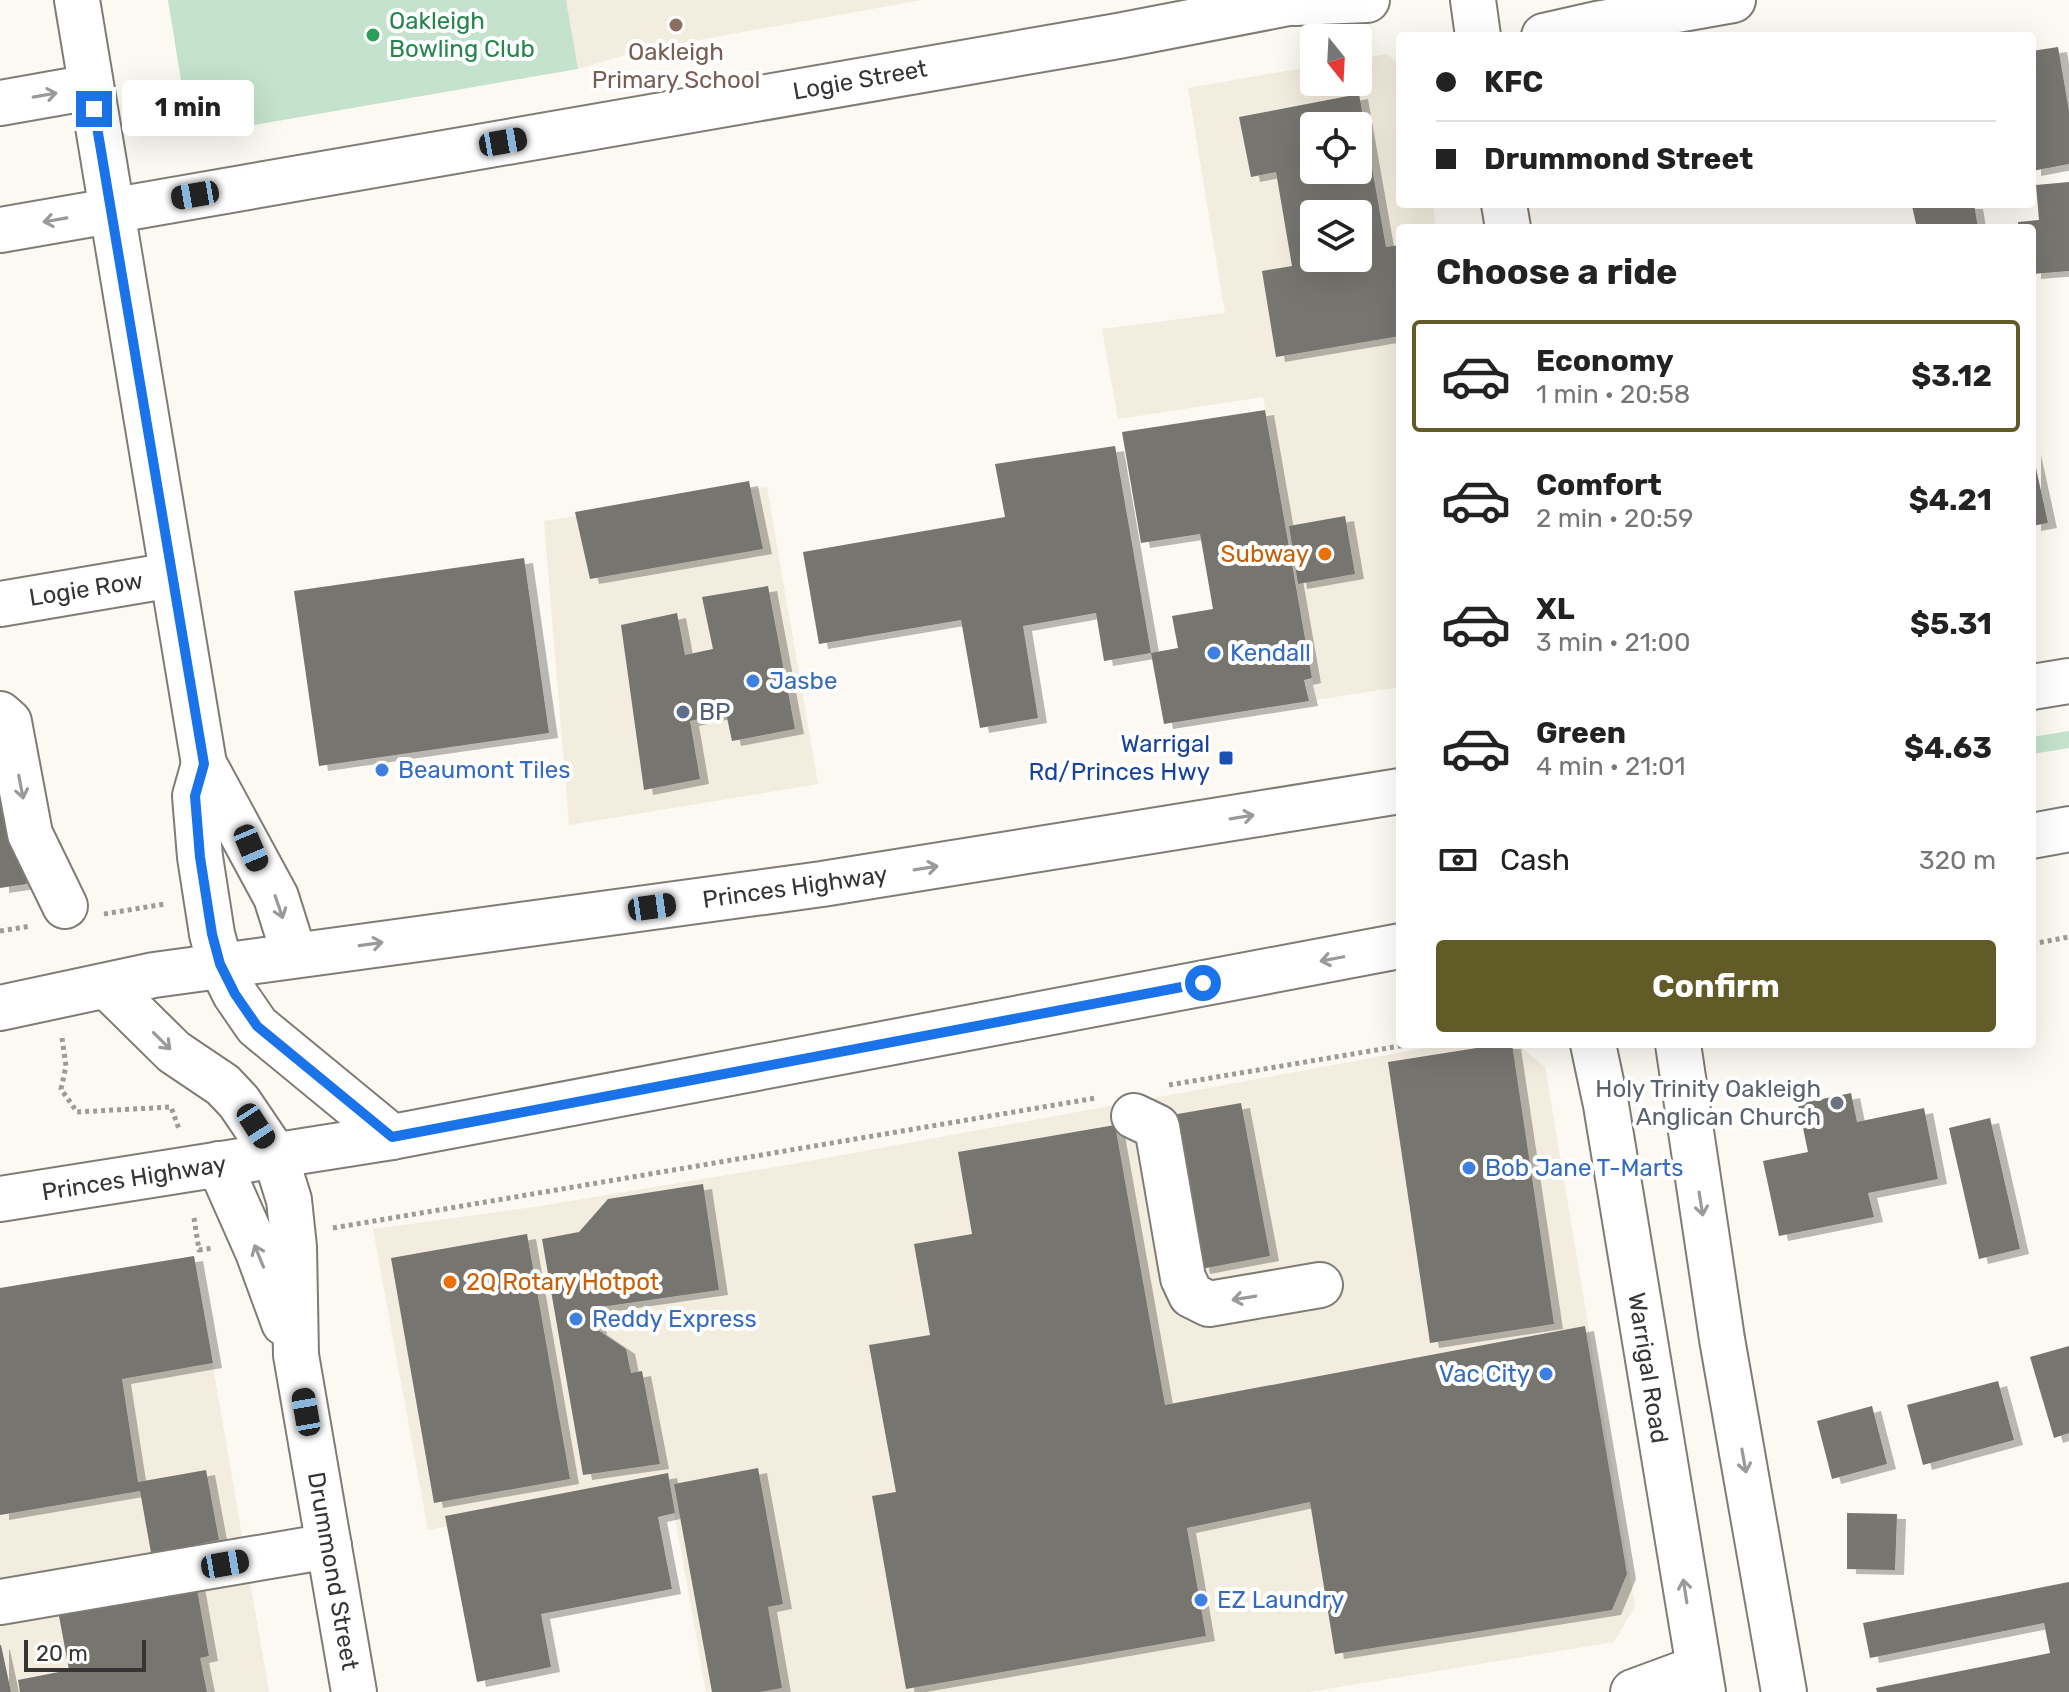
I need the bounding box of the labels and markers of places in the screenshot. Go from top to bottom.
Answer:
place label: Oakleigh Bowling Club [389,7,535,63]
marker: Oakleigh Primary School [667,16,685,34]
marker: Oakleigh Bowling Club [364,26,382,44]
place label: Oakleigh Primary School [592,38,760,94]
place label: Subway [1221,540,1309,568]
marker: Subway [1316,545,1334,563]
place label: Kendall [1230,639,1311,667]
marker: Kendall [1205,644,1223,662]
place label: Jasbe [769,667,837,695]
marker: Jasbe [744,672,762,690]
place label: BP [699,698,730,726]
marker: BP [674,703,692,721]
place label: Warrigal Rd/Princes Hwy [1028,730,1210,786]
marker: Warrigal Rd/Princes Hwy [1217,749,1235,767]
place label: Beaumont Tiles [398,756,570,784]
marker: Beaumont Tiles [373,761,391,779]
place label: Holy Trinity Oakleigh Anglican Church [1595,1075,1821,1131]
marker: Holy Trinity Oakleigh Anglican Church [1828,1094,1846,1112]
place label: Bob Jane T-Marts [1485,1154,1683,1182]
marker: Bob Jane T-Marts [1460,1159,1478,1177]
place label: 2Q Rotary Hotpot [466,1268,659,1296]
marker: 2Q Rotary Hotpot [441,1273,459,1291]
place label: Reddy Express [592,1305,757,1333]
marker: Reddy Express [567,1310,585,1328]
place label: Vac City [1439,1360,1530,1388]
marker: Vac City [1537,1365,1555,1383]
place label: EZ Laundry [1217,1586,1344,1614]
marker: EZ Laundry [1192,1591,1210,1609]

